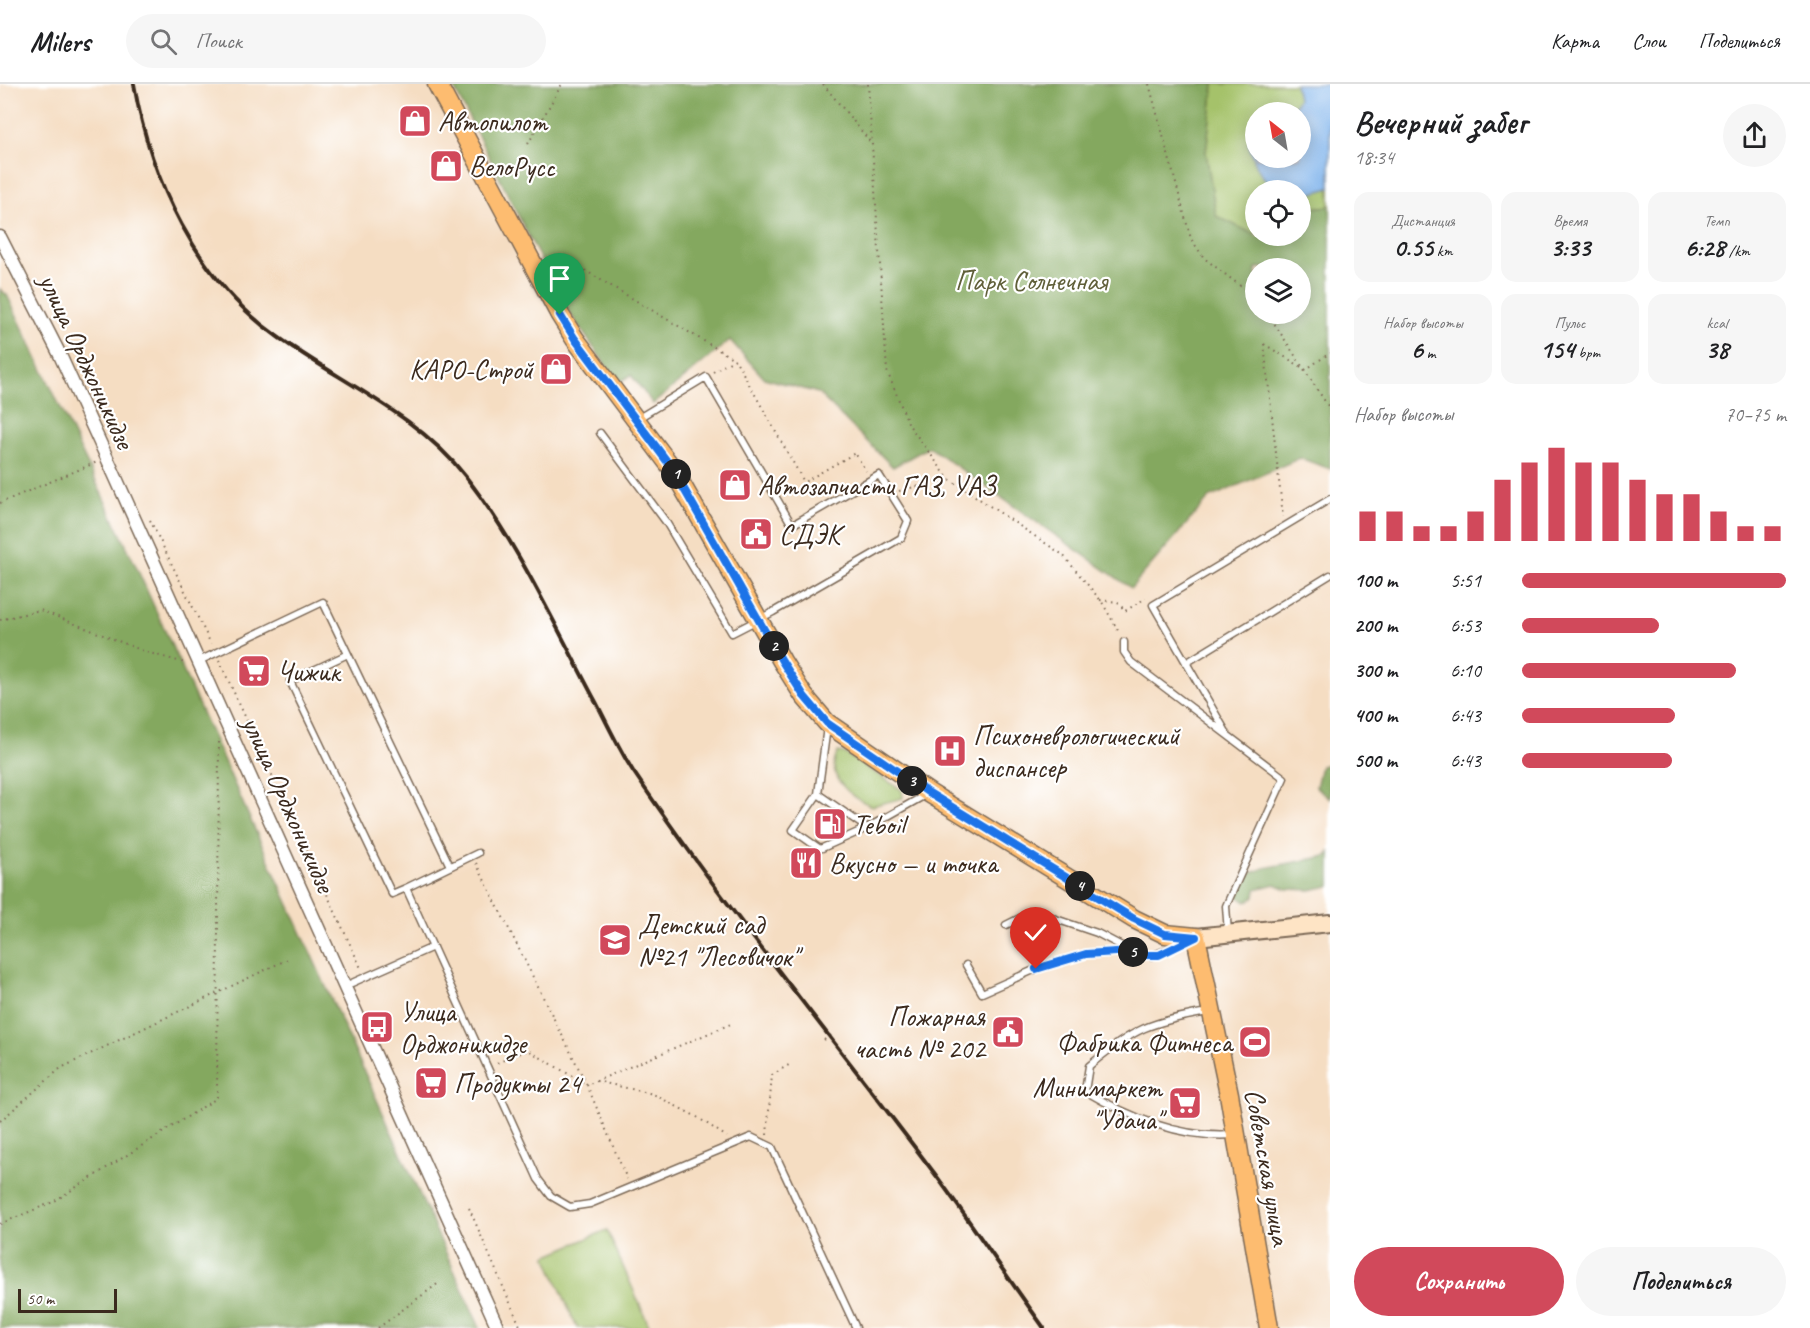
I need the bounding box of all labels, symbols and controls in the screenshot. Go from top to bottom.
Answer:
search box [126,14,546,68]
text: Milers [30,24,90,59]
icon: search [147,25,180,58]
text: Поиск [195,27,242,55]
text: Карта [1551,28,1599,54]
text: Слои [1632,28,1666,54]
text: Поделиться [1699,28,1780,54]
text: Вечерний забег [1354,101,1527,143]
north arrow [1245,102,1311,168]
map controls [1245,102,1311,324]
shop icon: Автопилот [397,103,433,139]
place label: Автопилот [438,104,549,139]
button: share [1723,104,1786,167]
text: 18:34 [1354,145,1394,170]
shop icon: ВелоРусс [428,148,464,184]
place label: ВелоРусс [469,149,556,184]
button: locate [1245,180,1311,246]
text: Дистанция [1391,211,1455,231]
text: Время [1553,211,1587,231]
text: Темп [1704,211,1730,231]
text: 0.55 [1394,231,1433,264]
text: 3:33 [1550,231,1590,264]
text: 6:28 [1684,231,1725,264]
text: km [1433,241,1452,261]
text: /km [1725,241,1750,261]
pin [534,253,585,315]
button: layers [1245,258,1311,324]
icon: arrive [543,262,576,295]
park label: Парк Солнечная [955,263,1109,298]
street label: улица Орджоникидзе [30,266,144,456]
text: Набор высоты [1383,313,1463,333]
text: Пульс [1555,313,1585,333]
text: kcal [1706,313,1728,333]
text: 6 [1410,333,1423,366]
text: 154 [1540,333,1574,366]
text: 38 [1705,333,1729,366]
text: m [1423,343,1436,363]
text: bpm [1574,343,1600,363]
shop icon: КАРО-Строй [538,351,574,387]
place label: КАРО-Строй [409,352,534,387]
text: Набор высоты [1354,402,1453,427]
text: 70–75 m [1725,402,1786,427]
pin: 1 [661,459,691,489]
text: 1 [672,464,680,484]
shop icon: Автозапчасти ГАЗ, УАЗ [717,467,753,503]
place label: Автозапчасти ГАЗ, УАЗ [758,468,998,503]
public building icon: СДЭК [738,516,774,552]
place label: СДЭК [779,517,846,552]
text: 100 m [1354,568,1397,593]
text: 5:51 [1450,568,1481,593]
text: 200 m [1354,613,1397,638]
text: 6:53 [1450,613,1481,638]
pin: 2 [759,631,789,661]
text: 2 [770,636,778,656]
supermarket icon: Чижик [236,653,272,689]
place label: Чижик [277,654,342,689]
text: 300 m [1354,658,1397,683]
text: 6:10 [1450,658,1481,683]
text: 400 m [1354,703,1397,728]
text: 6:43 [1450,703,1481,728]
street label: улица Орджоникидзе [234,709,344,899]
place label: Психоневрологический диспансер [973,718,1181,785]
hospital icon: Психоневрологический диспансер [932,733,968,769]
text: 500 m [1354,748,1397,773]
text: 6:43 [1450,748,1481,773]
pin: 3 [897,766,927,796]
text: 3 [908,771,916,791]
fuel station icon: Teboil [812,806,848,842]
place label: Teboil [853,807,910,842]
restaurant icon: Вкусно — и точка [788,845,824,881]
place label: Вкусно — и точка [829,846,1000,881]
pin: 4 [1065,871,1095,901]
text: 4 [1076,876,1084,896]
place label: Детский сад №21 "Лесовичок" [638,907,803,974]
pin [1010,907,1061,969]
icon: check [1019,916,1052,949]
school or university icon: Детский сад №21 "Лесовичок" [597,922,633,958]
pin: 5 [1118,937,1148,967]
text: 5 [1130,942,1136,962]
place label: Улица Орджоникидзе [400,994,528,1062]
place label: Пожарная часть № 202 [854,999,987,1066]
bus stop icon: Улица Орджоникидзе [359,1009,395,1045]
public building icon: Пожарная часть № 202 [990,1014,1026,1050]
sports icon: Фабрика Фитнеса [1237,1024,1273,1060]
place label: Фабрика Фитнеса [1056,1025,1235,1060]
supermarket icon: Продукты 24 [413,1065,449,1101]
place label: Продукты 24 [454,1066,583,1101]
place label: Минимаркет "Удача" [1033,1070,1167,1137]
supermarket icon: Минимаркет "Удача" [1167,1085,1203,1121]
street label: Советская улица [1237,1086,1299,1250]
button: Сохранить [1354,1247,1564,1316]
button: Поделиться [1576,1247,1786,1316]
scale bar [18,1286,117,1314]
text: 50 m [27,1289,54,1309]

